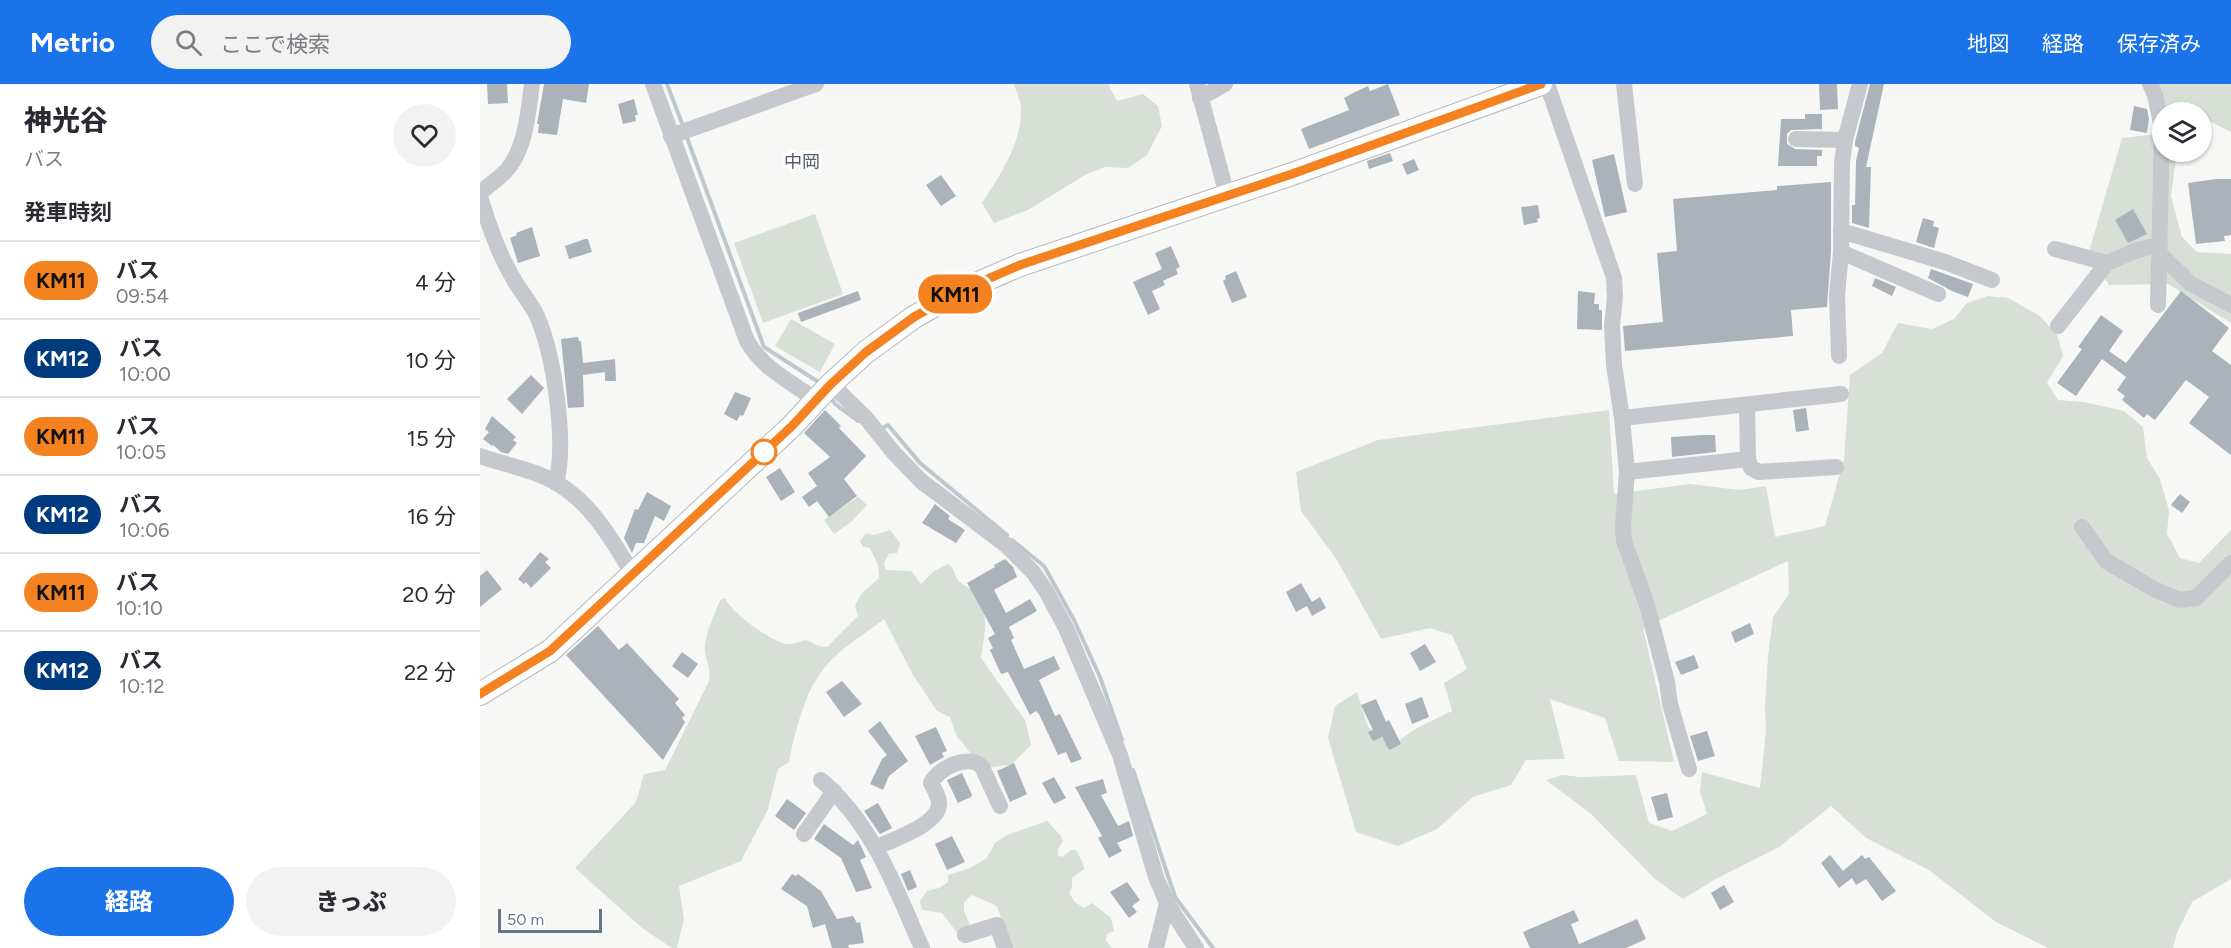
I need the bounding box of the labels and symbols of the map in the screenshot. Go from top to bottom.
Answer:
district label: 中岡 [784,151,820,173]
line badge: KM11 [913,274,997,314]
unlabelled marker [751,439,777,465]
scale bar [498,906,602,934]

